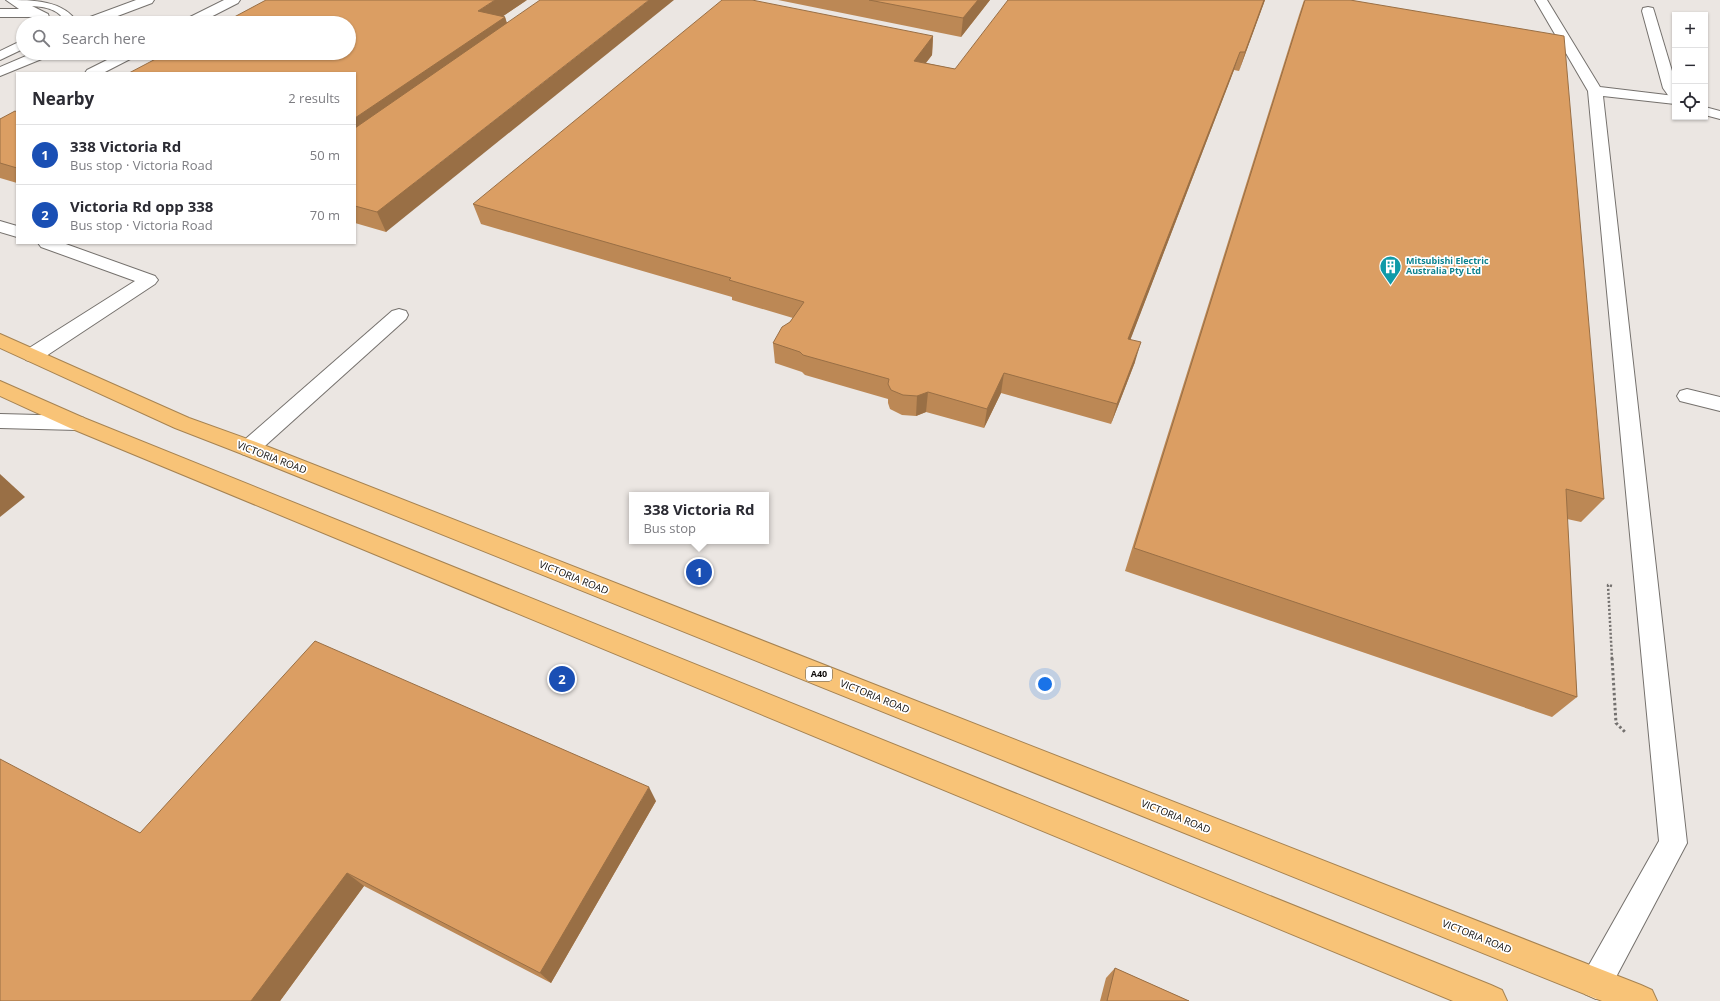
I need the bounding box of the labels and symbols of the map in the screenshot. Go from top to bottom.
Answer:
building icon: Mitsubishi Electric Australia Pty Ltd [1377,253,1403,286]
place label: Mitsubishi Electric Australia Pty Ltd [1406,254,1489,277]
street label: VICTORIA ROAD [235,437,309,477]
street label: VICTORIA ROAD [537,557,611,597]
pin: 1 [686,557,712,587]
pin: 2 [549,664,575,694]
road number: A40 [806,667,832,681]
your location [1035,674,1055,694]
street label: VICTORIA ROAD [838,676,912,716]
street label: VICTORIA ROAD [1139,796,1213,836]
street label: VICTORIA ROAD [1440,916,1514,956]

